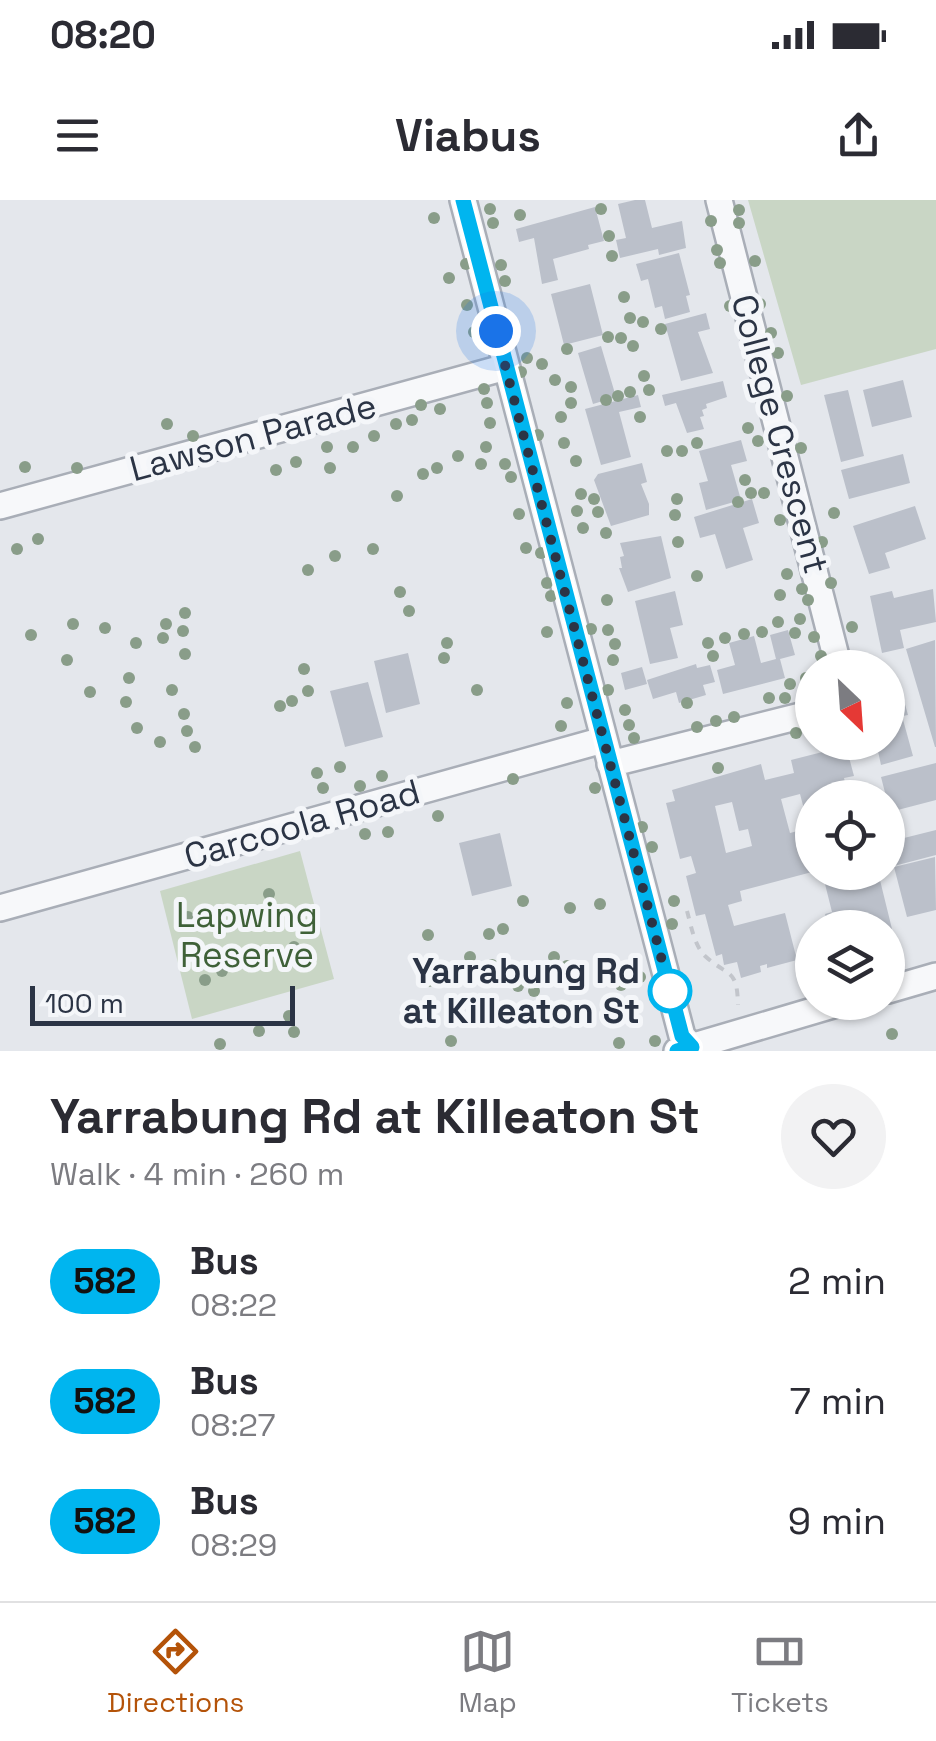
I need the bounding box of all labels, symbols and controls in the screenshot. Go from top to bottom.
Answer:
text: 08:20 [50,11,156,59]
text: Viabus [395,107,541,164]
icon: menu [50,108,105,163]
icon: share [831,108,886,163]
street label: College Crescent [722,290,838,578]
your location [471,306,521,356]
street label: Lawson Parade [125,383,381,491]
north arrow [795,650,905,760]
map controls [795,650,905,1020]
street label: Carcoola Road [179,769,425,879]
button: locate [795,780,905,890]
park label: Lapwing Reserve [176,893,318,977]
button: layers [795,910,905,1020]
place label: Yarrabung Rd at Killeaton St [403,949,640,1033]
marker: Yarrabung Rd at Killeaton St [649,970,691,1012]
scale bar [30,981,295,1026]
text: 100 m [45,985,124,1021]
button: heart [781,1084,886,1189]
text: Yarrabung Rd at Killeaton St [50,1086,700,1147]
text: Walk · 4 min · 260 m [50,1154,344,1194]
text: Bus [190,1237,259,1285]
text: 2 min [788,1257,886,1305]
text: 582 [74,1259,136,1303]
text: 08:22 [190,1285,277,1325]
text: Bus [190,1357,259,1405]
text: 7 min [790,1377,886,1425]
text: 582 [74,1379,136,1423]
text: 08:27 [190,1405,276,1445]
text: Bus [190,1477,259,1525]
text: 9 min [788,1497,886,1545]
text: 582 [74,1499,136,1543]
text: 08:29 [190,1525,277,1565]
tab: Directions [107,1624,244,1720]
tab: Map [459,1624,517,1720]
tab: Tickets [731,1624,829,1720]

